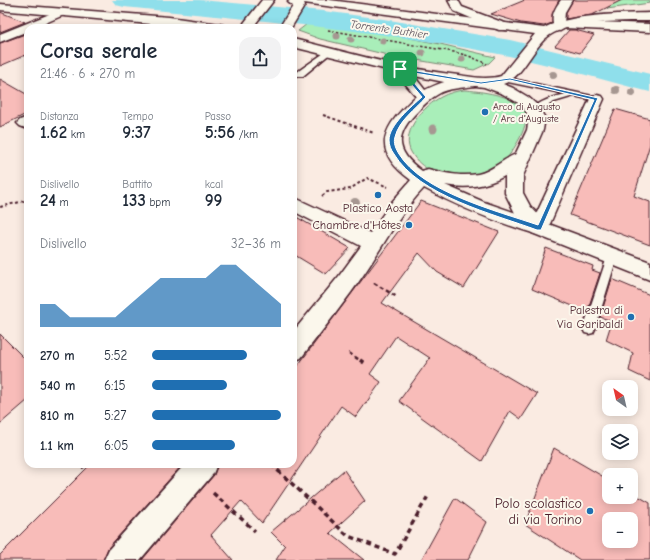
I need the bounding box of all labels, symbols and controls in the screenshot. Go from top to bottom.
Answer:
water label: Torrente Buthier [350,18,429,41]
button: share [239,37,281,79]
text: Corsa serale [40,38,157,64]
pin [383,52,417,86]
icon: arrive [389,58,411,80]
text: 21:46 · 6 × 270 m [40,66,135,81]
place label: Arco di Augusto / Arc d'Auguste [493,101,560,125]
marker: Arco di Augusto / Arc d'Auguste [480,107,490,117]
text: Distanza [40,110,79,123]
text: Tempo [122,110,153,123]
text: Passo [205,110,231,123]
text: 1.62 [40,123,67,142]
text: 9:37 [122,123,151,142]
text: 5:56 [205,123,235,142]
text: km [67,128,85,141]
text: /km [235,128,258,141]
text: Dislivello [40,178,79,191]
text: Battito [122,178,152,191]
text: kcal [205,178,223,191]
marker: Plastico Aosta [373,190,383,200]
text: 24 [40,191,56,210]
text: 133 [122,191,146,210]
text: 99 [205,191,222,210]
text: m [56,196,69,209]
text: bpm [146,196,170,209]
place label: Plastico Aosta [343,201,413,215]
place label: Chambre d'Hôtes [312,218,401,232]
marker: Chambre d'Hôtes [404,220,414,230]
text: Dislivello [40,236,87,251]
text: 32–36 m [231,236,281,251]
place label: Palestra di Via Garibaldi [557,303,623,331]
marker: Palestra di Via Garibaldi [626,312,636,322]
text: 270 m [40,348,75,363]
text: 5:52 [104,348,127,363]
text: 540 m [40,378,75,393]
text: 6:15 [104,378,126,393]
north arrow [602,380,638,416]
map controls [602,380,638,548]
text: 810 m [40,408,74,423]
text: 5:27 [104,408,126,423]
button: layers [602,424,638,460]
text: 1.1 km [40,438,74,453]
text: 6:05 [104,438,128,453]
button: + [602,468,638,504]
place label: Polo scolastico di via Torino [495,495,582,528]
marker: Polo scolastico di via Torino [585,506,595,516]
button: − [602,512,638,548]

